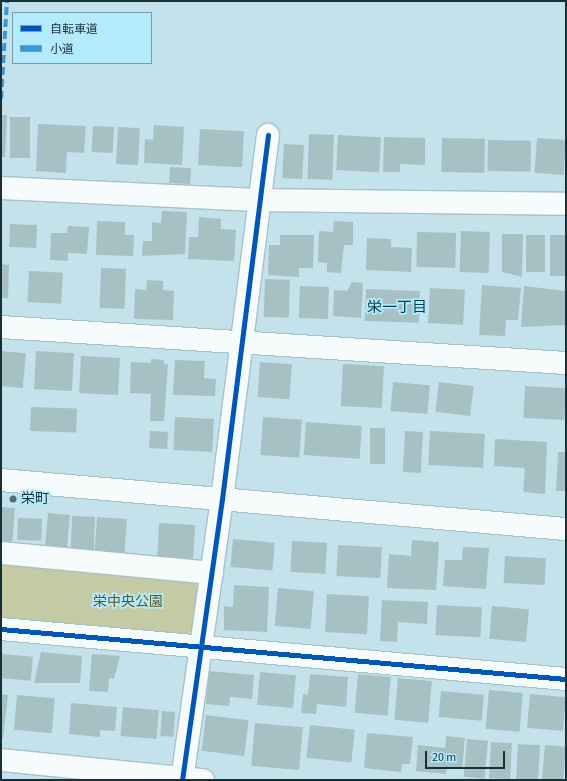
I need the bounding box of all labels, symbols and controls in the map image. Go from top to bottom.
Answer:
legend [12,12,152,64]
text: 自転車道 [50,21,98,38]
text: 小道 [50,41,74,58]
district label: 栄一丁目 [367,299,427,317]
place label: 栄町 [21,491,49,507]
marker: 栄町 [8,494,18,504]
park label: 栄中央公園 [93,594,163,610]
scale bar [427,743,507,769]
text: 20 m [432,749,456,766]

